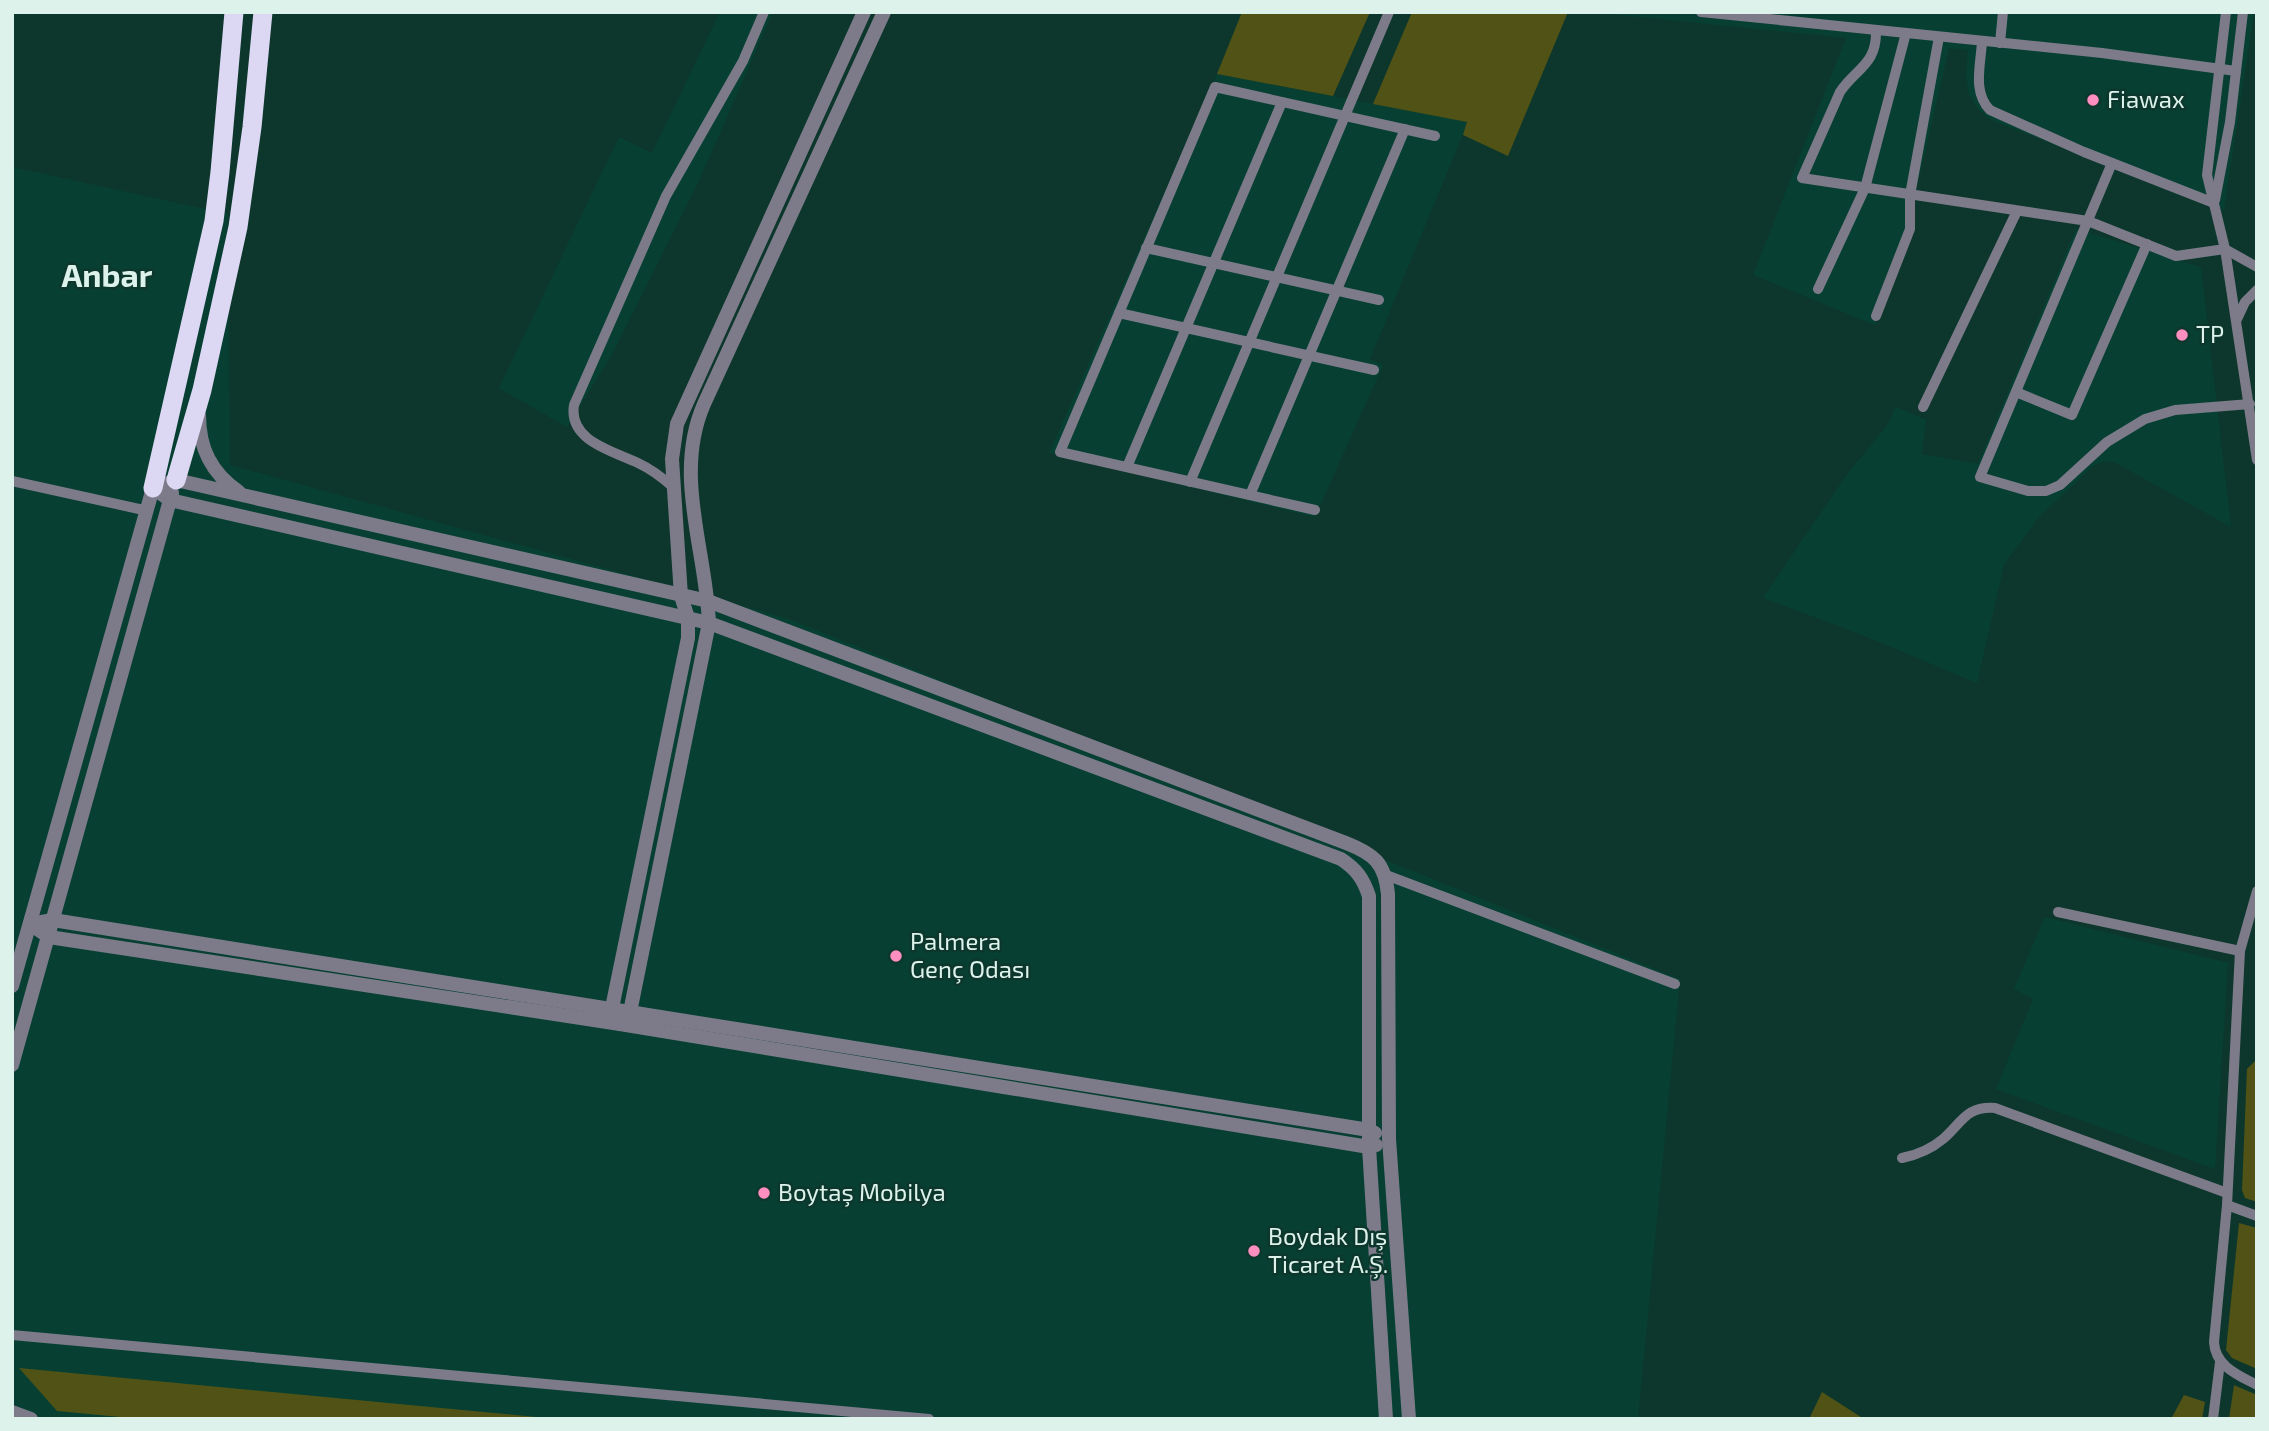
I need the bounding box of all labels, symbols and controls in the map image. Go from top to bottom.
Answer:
place label: Fiawax [2107,84,2185,113]
marker: Fiawax [2085,92,2101,108]
district label: Anbar [61,255,153,293]
place label: TP [2196,319,2224,348]
marker: TP [2174,327,2190,343]
place label: Palmera Genç Odası [910,926,1030,984]
marker: Palmera Genç Odası [888,948,904,964]
place label: Boytaş Mobilya [778,1177,946,1207]
marker: Boytaş Mobilya [756,1185,772,1201]
place label: Boydak Dış Ticaret A.Ş. [1268,1221,1388,1279]
marker: Boydak Dış Ticaret A.Ş. [1246,1243,1262,1259]

